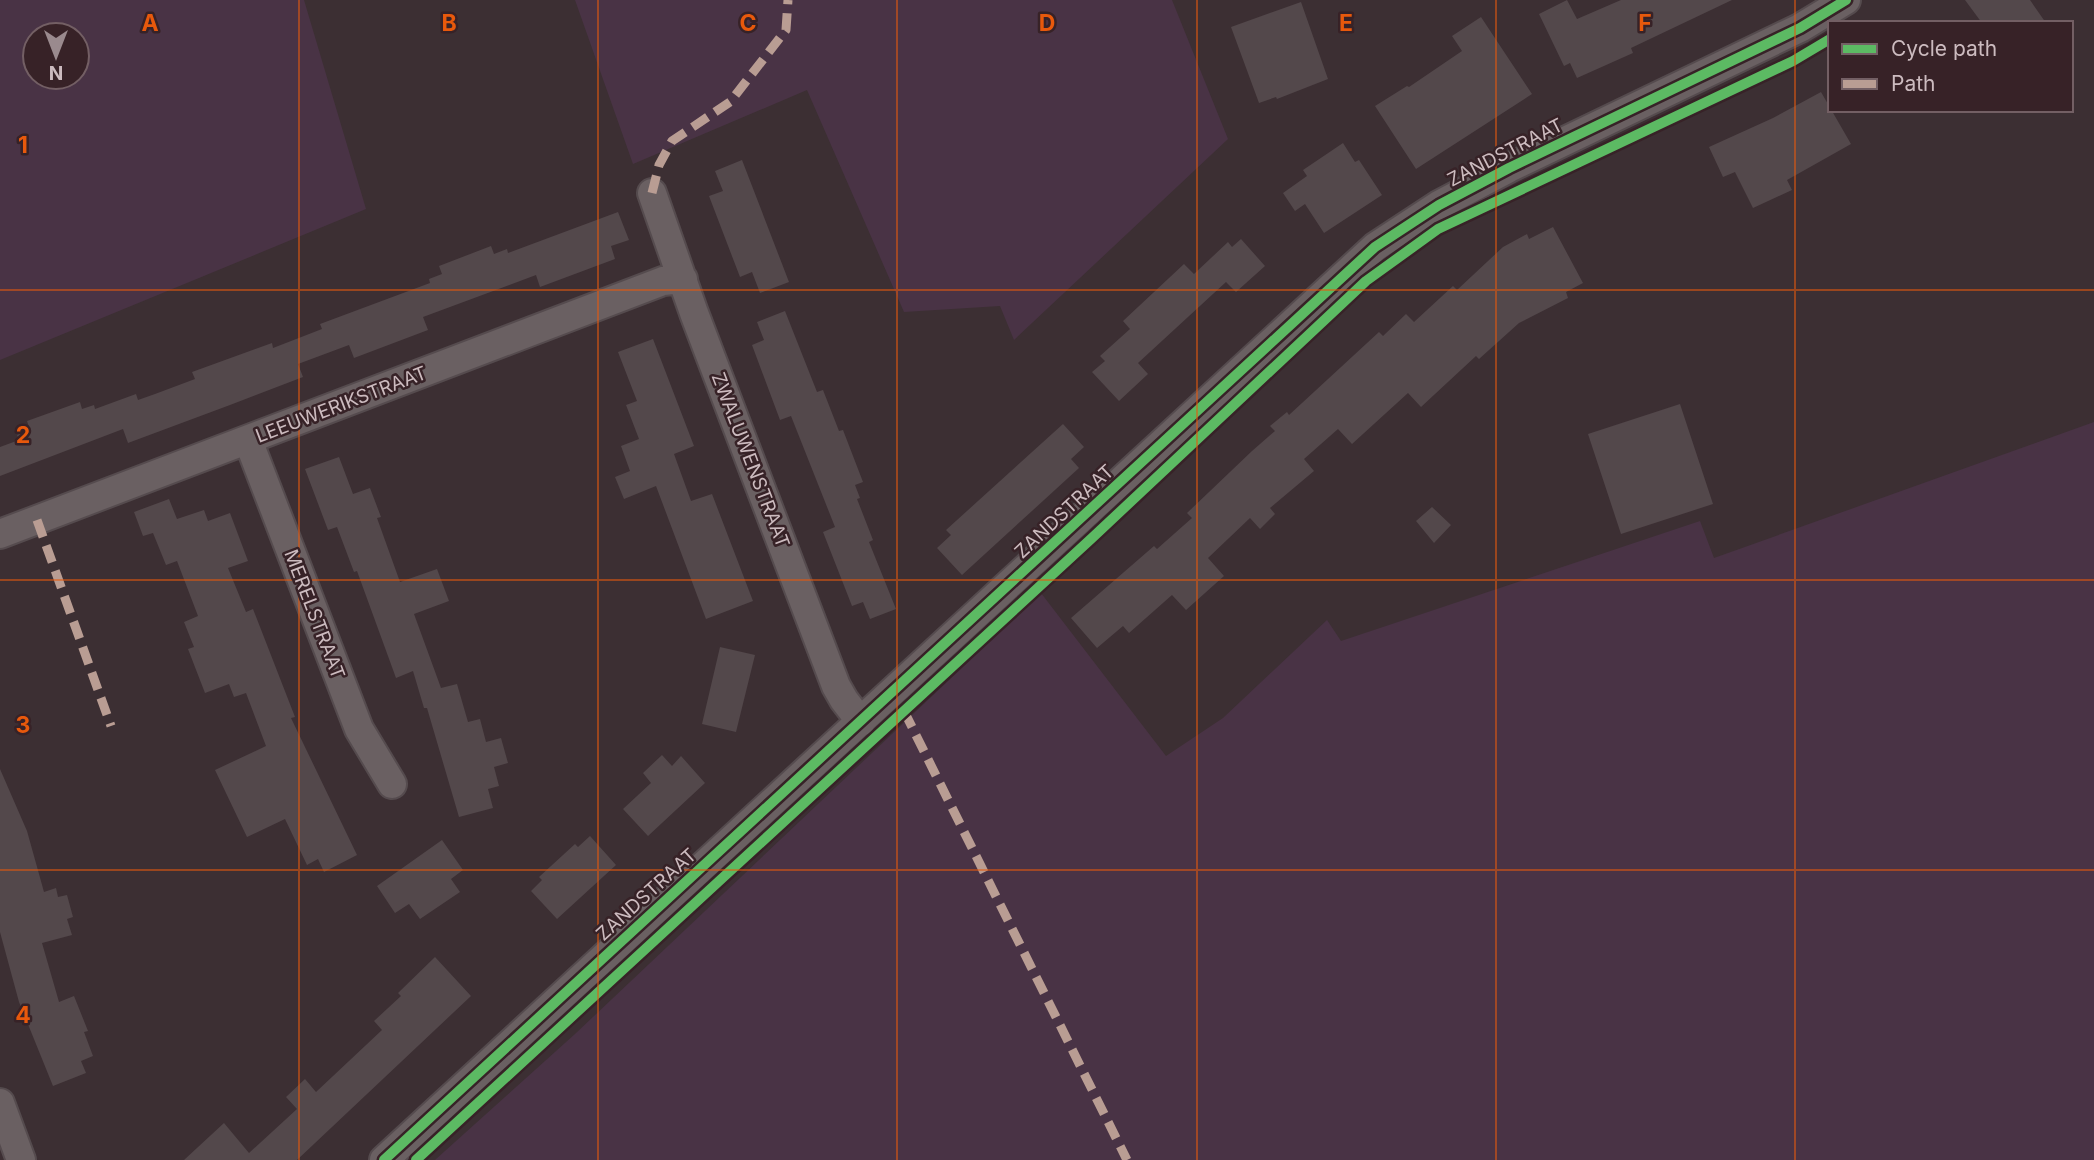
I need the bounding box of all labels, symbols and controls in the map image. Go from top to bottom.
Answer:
text: A [141,9,159,37]
text: B [441,9,457,37]
text: C [739,9,757,37]
text: D [1039,9,1055,37]
text: E [1339,9,1353,37]
text: F [1638,9,1652,37]
north arrow [21,21,91,91]
legend [1828,21,2073,112]
text: Cycle path [1891,36,1997,61]
text: N [49,61,63,84]
text: Path [1891,71,1936,96]
street label: ZANDSTRAAT [1443,113,1567,192]
text: 1 [18,131,28,159]
street label: LEEUWERIKSTRAAT [252,361,430,448]
street label: ZWALUWENSTRAAT [706,369,795,551]
text: 2 [16,421,30,449]
street label: ZANDSTRAAT [1010,460,1119,563]
street label: MERELSTRAAT [279,546,350,682]
text: 3 [16,711,30,739]
street label: ZANDSTRAAT [591,843,701,945]
text: 4 [15,1001,31,1029]

